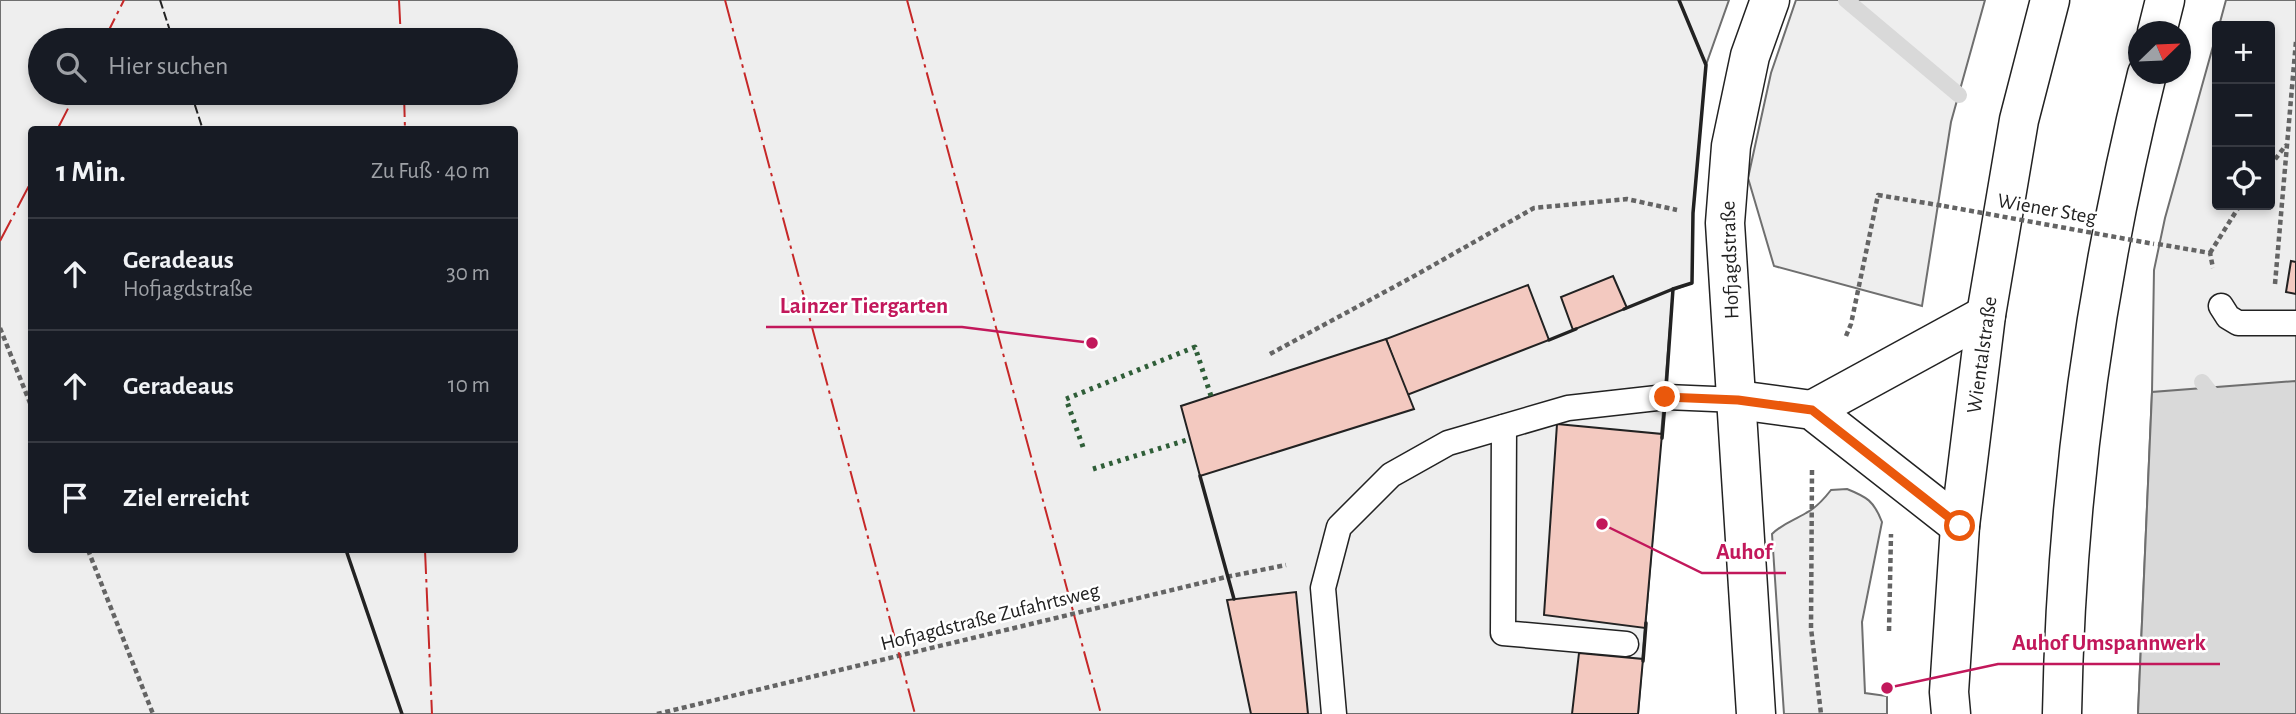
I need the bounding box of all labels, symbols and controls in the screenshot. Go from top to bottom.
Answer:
north arrow [2128,21,2191,84]
map controls [2212,21,2275,210]
button: + [2212,21,2275,84]
search box [28,28,518,105]
icon: search [52,48,90,86]
text: Hier suchen [108,53,229,79]
button: − [2212,84,2275,147]
button: locate [2212,147,2275,210]
text: 1 Min. [56,157,126,187]
text: Zu Fuß · 40 m [371,160,490,183]
street label: Wiener Steg [1996,190,2099,228]
street label: Hofjagdstraße [1717,200,1744,320]
text: Geradeaus [123,247,234,273]
icon: ahead [56,255,94,293]
text: 30 m [446,262,490,285]
text: Hofjagdstraße [123,278,253,301]
callout: Lainzer Tiergarten [766,283,962,327]
text: Lainzer Tiergarten [780,295,948,318]
street label: Wientalstraße [1963,295,2001,415]
icon: ahead [56,367,94,405]
text: Geradeaus [123,373,234,399]
text: 10 m [448,374,490,397]
route end [1649,381,1680,412]
icon: arrive [56,479,94,517]
text: Ziel erreicht [123,485,249,511]
route start [1944,510,1975,541]
callout: Auhof [1702,529,1786,573]
text: Auhof [1716,541,1773,564]
street label: Hofjagdstraße Zufahrtsweg [878,579,1103,655]
callout: Auhof Umspannwerk [1998,620,2220,664]
text: Auhof Umspannwerk [2012,632,2206,655]

